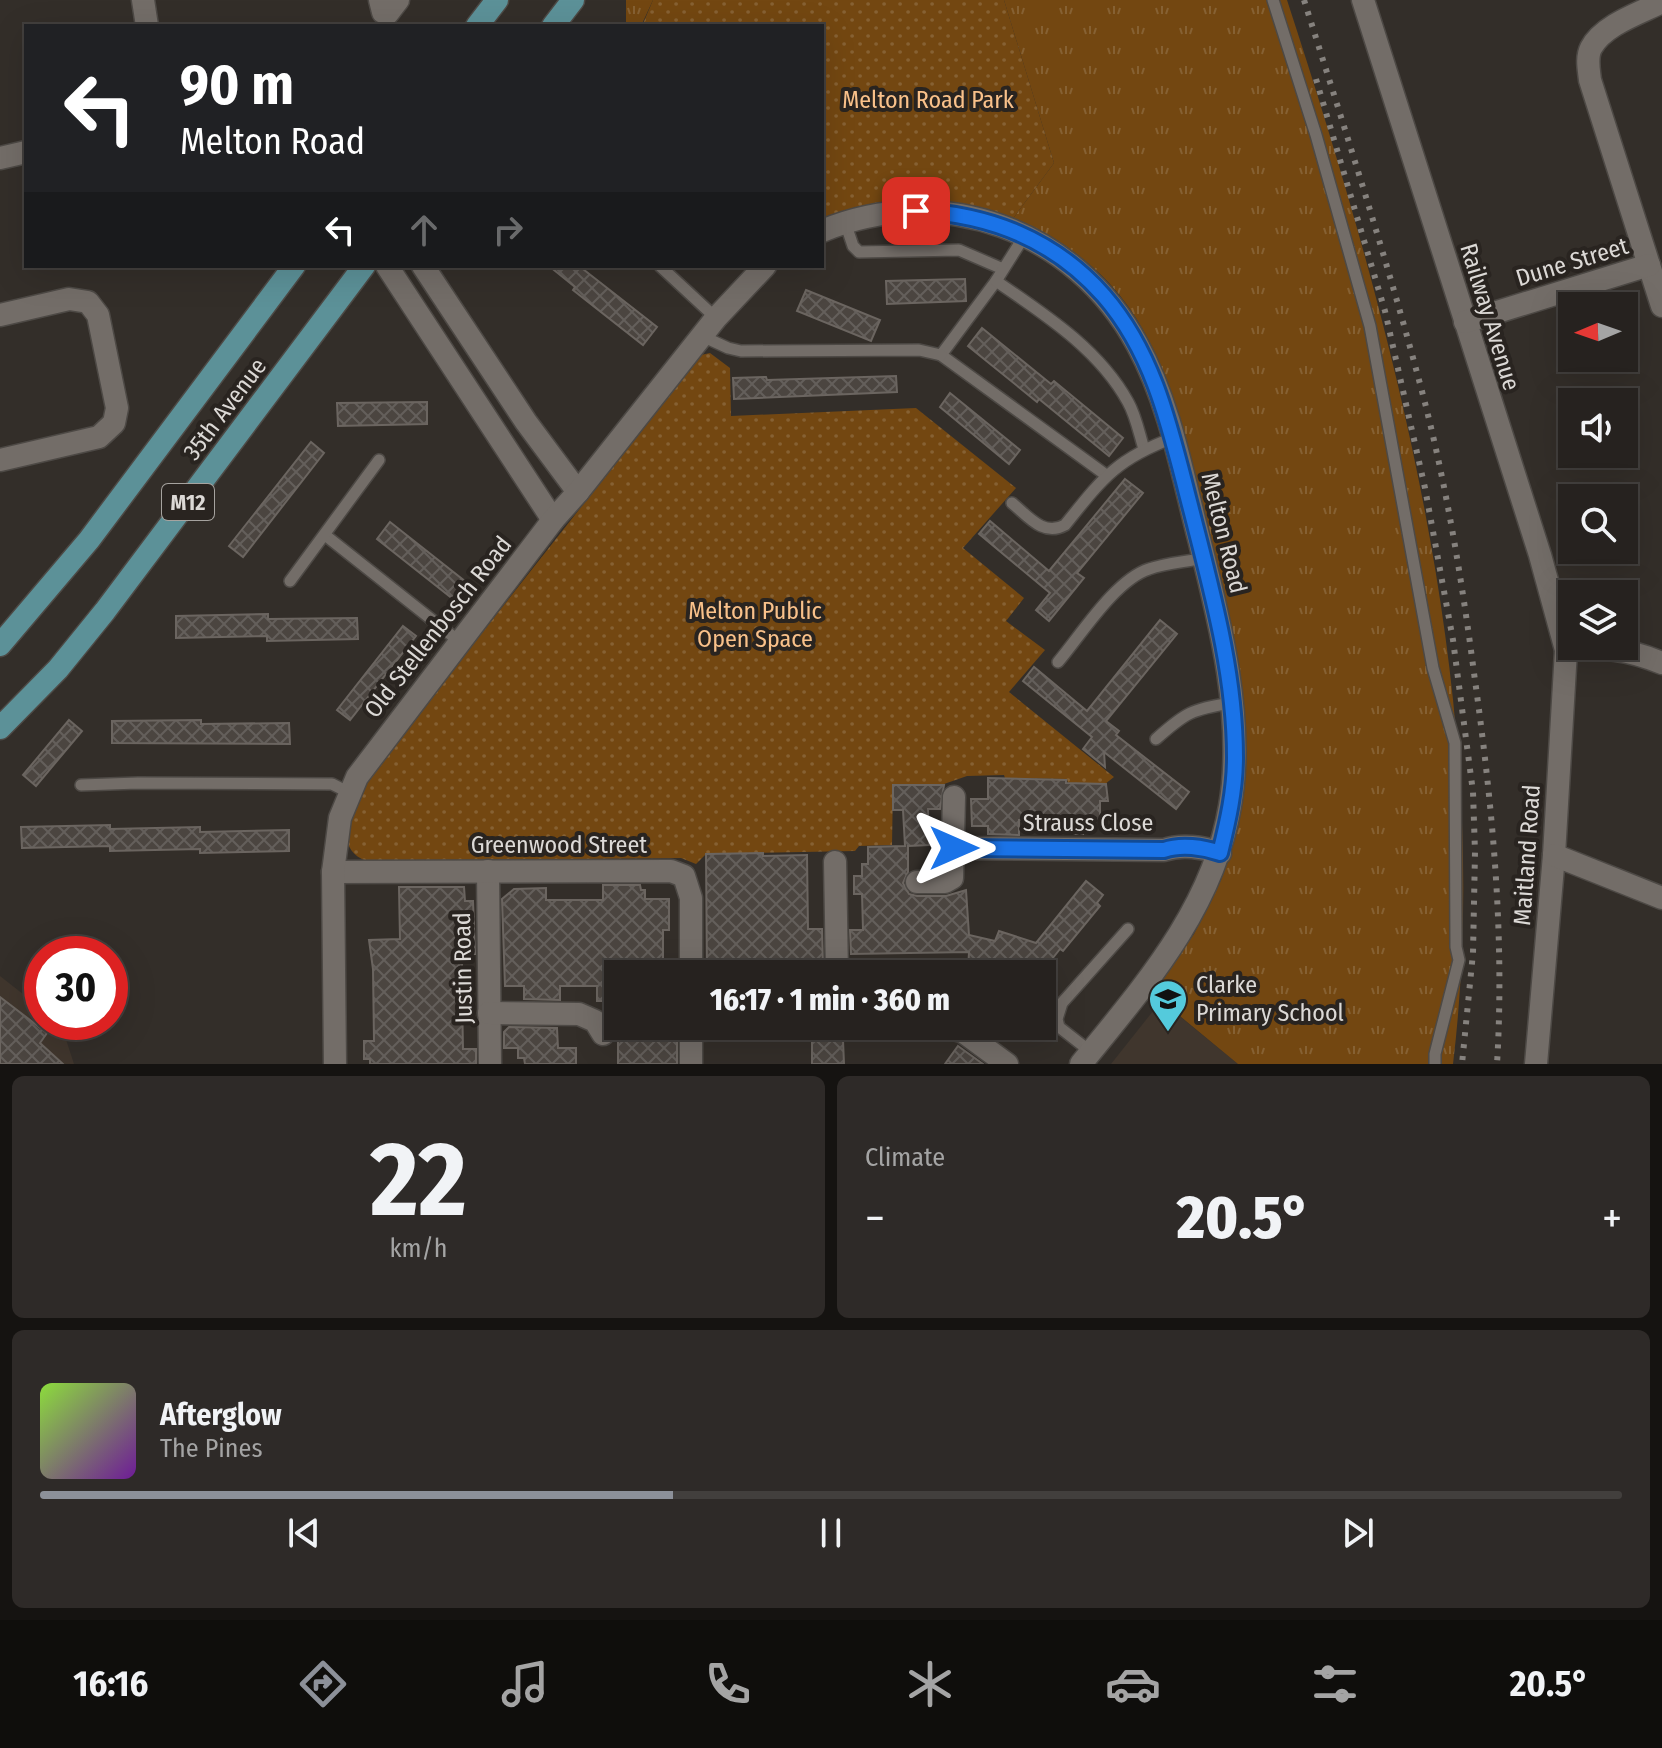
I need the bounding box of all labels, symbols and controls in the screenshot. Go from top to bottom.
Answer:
text: 90 m [180,52,294,119]
icon: left [48,56,152,160]
park label: Melton Road Park [842,86,1015,114]
text: Melton Road [180,120,365,164]
pin [882,177,950,245]
icon: arrive [894,189,938,233]
icon: left [318,208,362,252]
icon: ahead [402,208,446,252]
icon: right [486,208,530,252]
street label: Dune Street [1513,232,1632,292]
street label: Railway Avenue [1454,240,1526,394]
north arrow [1558,292,1638,372]
map controls [1558,292,1638,660]
street label: 35th Avenue [178,353,272,465]
button: sound [1558,388,1638,468]
street label: Melton Road [1195,470,1253,596]
road number: M12 [162,484,214,520]
button: search [1558,484,1638,564]
street label: Old Stellenbosch Road [359,531,517,723]
button: layers [1558,580,1638,660]
park label: Melton Public Open Space [688,597,822,653]
street label: Maitland Road [1508,784,1546,926]
position arrow [912,806,996,890]
street label: Strauss Close [1023,809,1153,837]
street label: Greenwood Street [471,831,647,859]
street label: Justin Road [448,912,478,1024]
speed limit sign: 30 [24,936,128,1040]
place label: Clarke Primary School [1196,971,1344,1027]
school or university icon: Clarke Primary School [1147,978,1189,1033]
text: 16:17 · 1 min · 360 m [710,982,950,1018]
text: 22 [370,1118,467,1243]
text: Climate [865,1142,945,1173]
text: 20.5° [1177,1182,1310,1254]
text: − [865,1192,885,1245]
text: + [1602,1192,1622,1245]
text: km/h [390,1233,447,1264]
text: Afterglow [160,1397,282,1433]
text: The Pines [160,1433,263,1464]
icon: previous [282,1511,326,1555]
icon: pause [809,1511,853,1555]
icon: next [1336,1511,1380,1555]
icon: directions [295,1656,351,1712]
icon: music [497,1656,553,1712]
icon: phone [700,1656,756,1712]
icon: climate [902,1656,958,1712]
icon: car [1105,1656,1161,1712]
icon: filters [1307,1656,1363,1712]
text: 16:16 [73,1662,148,1706]
text: 20.5° [1510,1662,1589,1706]

